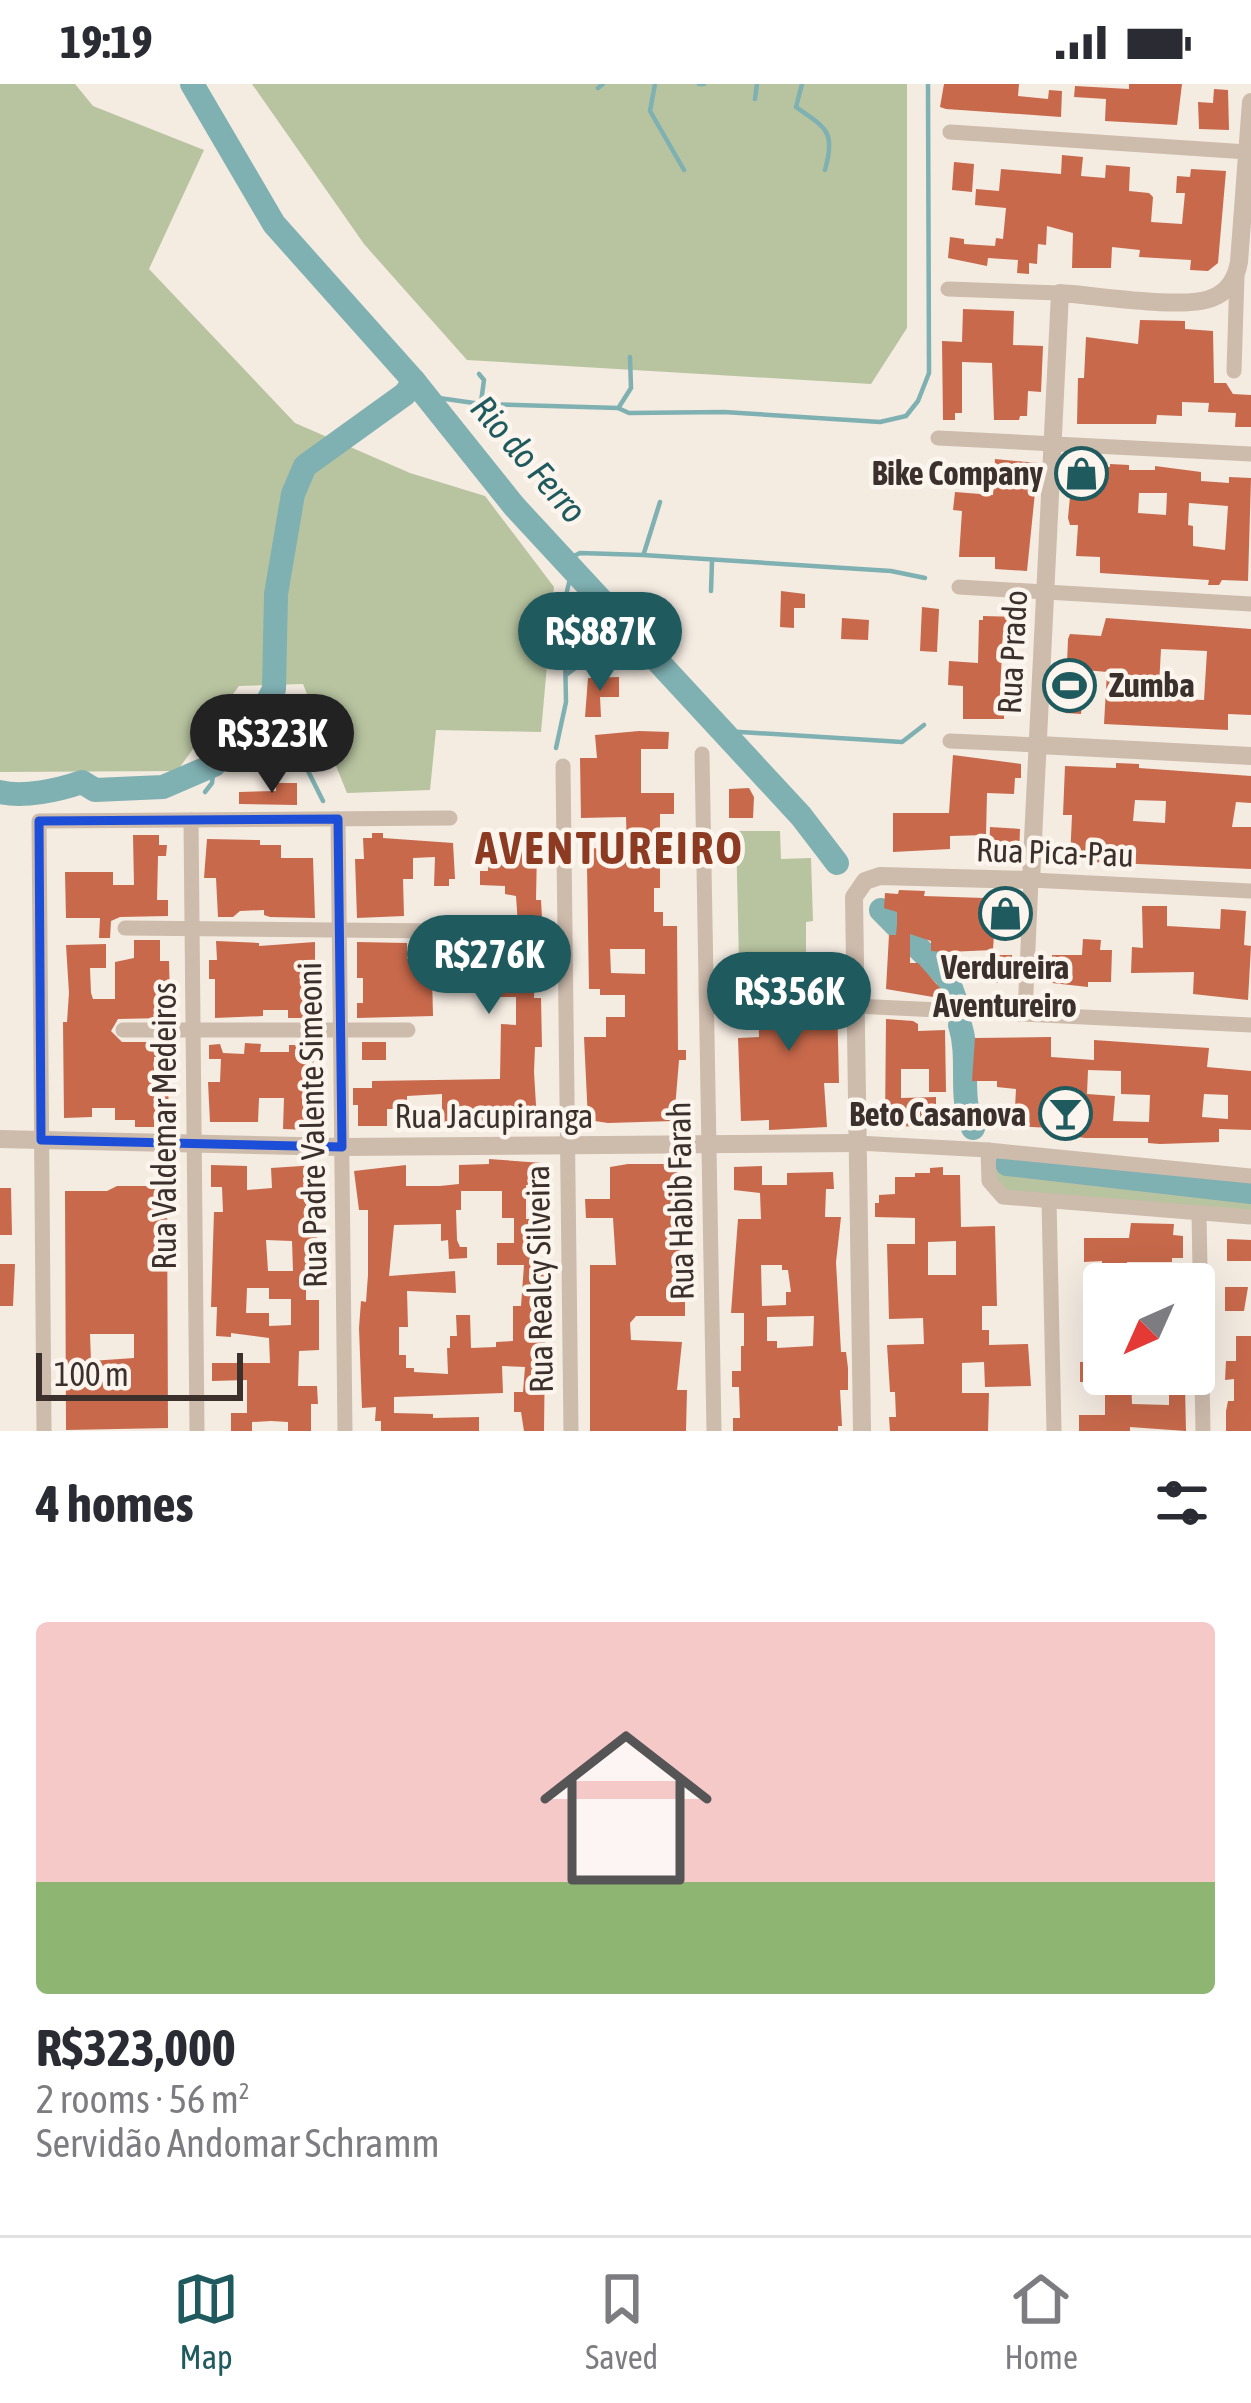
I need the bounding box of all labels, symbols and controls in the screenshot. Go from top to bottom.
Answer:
text: 19:19 [60,16,153,68]
water label: Rio do Ferro [463,387,595,531]
shop icon: Bike Company [1054,445,1110,501]
place label: Bike Company [872,454,1043,492]
street label: Rua Prado [990,589,1034,715]
pin: R$887K [502,592,698,694]
text: R$887K [545,609,655,653]
sports icon: Zumba [1042,657,1098,713]
place label: Zumba [1109,666,1195,704]
pin: R$323K [174,694,370,796]
text: R$323K [217,711,327,755]
district label: AVENTUREIRO [474,822,745,874]
street label: Rua Pica-Pau [975,830,1135,874]
shop icon: Verdureira Aventureiro [977,885,1033,941]
pin: R$276K [391,915,587,1017]
text: R$276K [434,932,544,976]
place label: Verdureira Aventureiro [932,948,1077,1024]
pin: R$356K [691,952,887,1054]
street label: Rua Padre Valente Simeoni [290,962,334,1288]
text: R$356K [734,969,844,1013]
street label: Rua Valdemar Medeiros [145,982,183,1270]
bar icon: Beto Casanova [1037,1086,1093,1142]
place label: Beto Casanova [849,1095,1026,1133]
street label: Rua Jacupiranga [395,1097,593,1135]
street label: Rua Habib Farah [659,1101,701,1301]
street label: Rua Realcy Silveira [518,1165,560,1393]
north arrow [1083,1263,1215,1395]
map controls [1083,1263,1215,1395]
scale bar [36,1347,243,1400]
text: 100 m [54,1355,129,1393]
icon: filters [1149,1470,1215,1536]
text: 4 homes [36,1474,194,1533]
icon: home [518,1700,734,1916]
text: R$323,000 [36,2018,236,2077]
text: 2 rooms · 56 m² [36,2077,250,2121]
text: Servidão Andomar Schramm [36,2121,440,2165]
tab: Map [173,2266,239,2376]
tab: Saved [585,2266,658,2376]
tab: Home [1004,2266,1078,2376]

